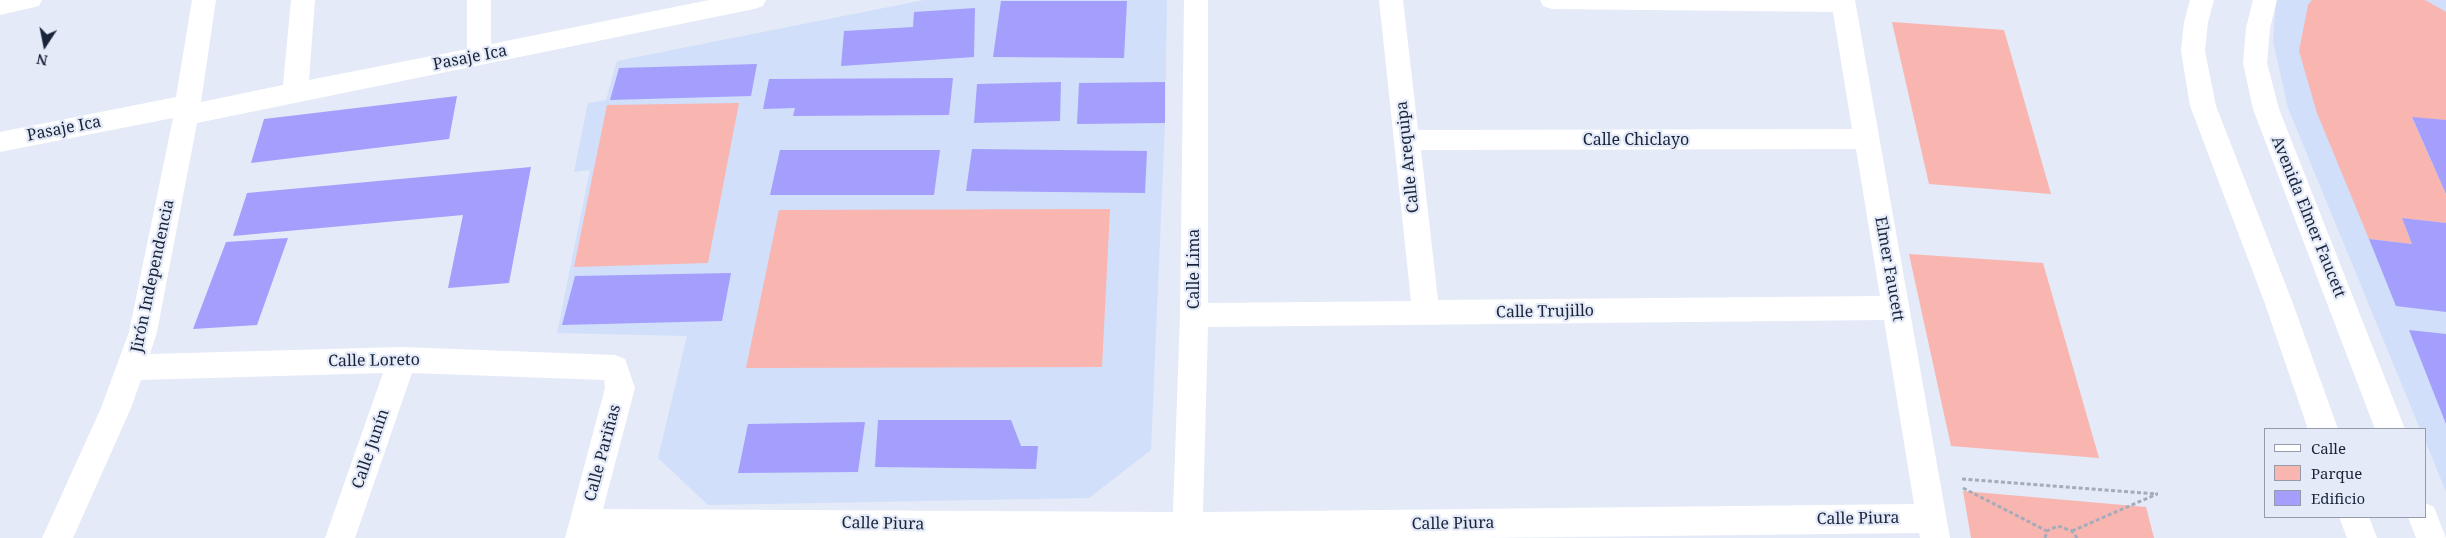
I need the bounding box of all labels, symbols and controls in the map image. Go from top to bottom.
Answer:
north arrow [20,20,70,70]
street label: Pasaje Ica [431,41,509,75]
text: N [35,50,49,71]
street label: Calle Arequipa [1393,100,1423,214]
street label: Pasaje Ica [25,112,103,146]
street label: Calle Chiclayo [1583,130,1689,150]
street label: Avenida Elmer Faucett [2267,133,2349,301]
street label: Jirón Independencia [127,198,179,354]
street label: Elmer Faucett [1870,215,1908,323]
street label: Calle Lima [1184,229,1204,309]
street label: Calle Trujillo [1496,302,1594,322]
street label: Calle Loreto [328,351,420,371]
street label: Calle Pariñas [581,403,625,503]
street label: Calle Junín [348,407,394,491]
legend [2264,428,2426,518]
text: Calle [2311,438,2346,458]
text: Parque [2311,463,2362,483]
text: Edificio [2311,488,2365,508]
street label: Calle Piura [1817,509,1899,529]
street label: Calle Piura [842,514,924,534]
street label: Calle Piura [1412,514,1494,534]

